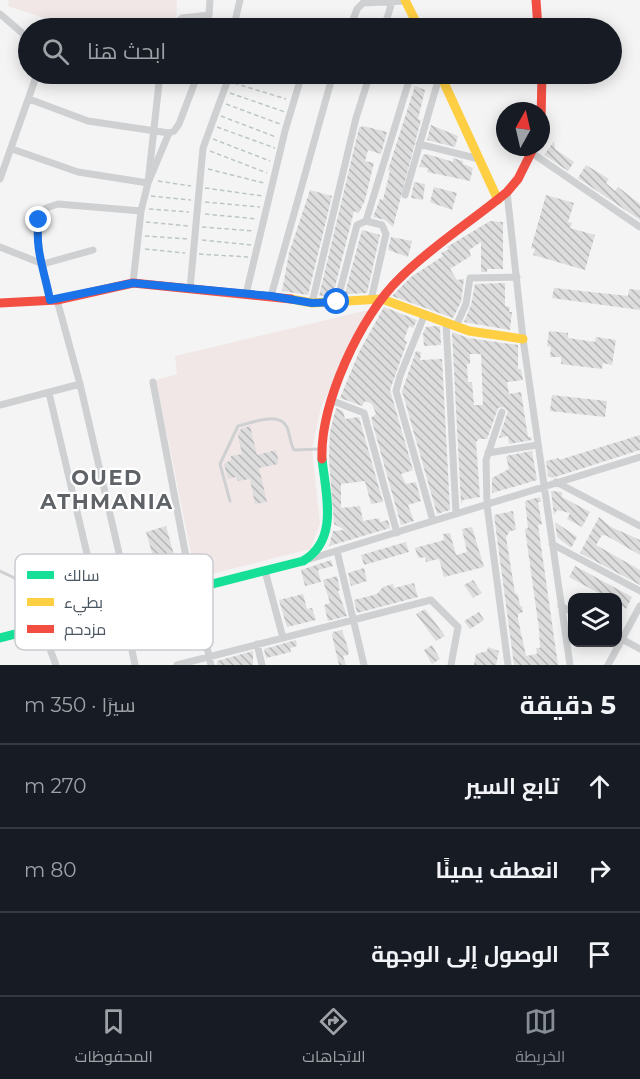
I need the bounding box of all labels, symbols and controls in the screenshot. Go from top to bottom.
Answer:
search box [18,18,622,84]
icon: search [39,35,72,68]
text: ابحث هنا [87,38,166,65]
north arrow [496,102,550,156]
route end [25,206,51,232]
route start [323,288,349,314]
district label: OUED ATHMANIA [39,465,174,514]
legend [15,554,213,650]
text: سالك [64,566,99,585]
text: بطيء [64,593,103,616]
map controls [568,593,622,647]
button: layers [568,593,622,647]
text: مزدحم [64,620,106,641]
text: 5 دقيقة [520,689,616,721]
text: سيرًا · 350 m [24,693,135,717]
icon: ahead [583,770,616,803]
text: تابع السير [465,773,559,800]
text: 270 m [24,774,86,798]
icon: right [583,854,616,887]
text: انعطف يمينًا [435,857,559,884]
text: 80 m [24,858,76,882]
icon: arrive [583,938,616,971]
text: الوصول إلى الوجهة [371,941,559,968]
tab: المحفوظات [75,1005,153,1071]
tab: الاتجاهات [302,1005,366,1071]
tab: الخريطة [515,1005,565,1071]

